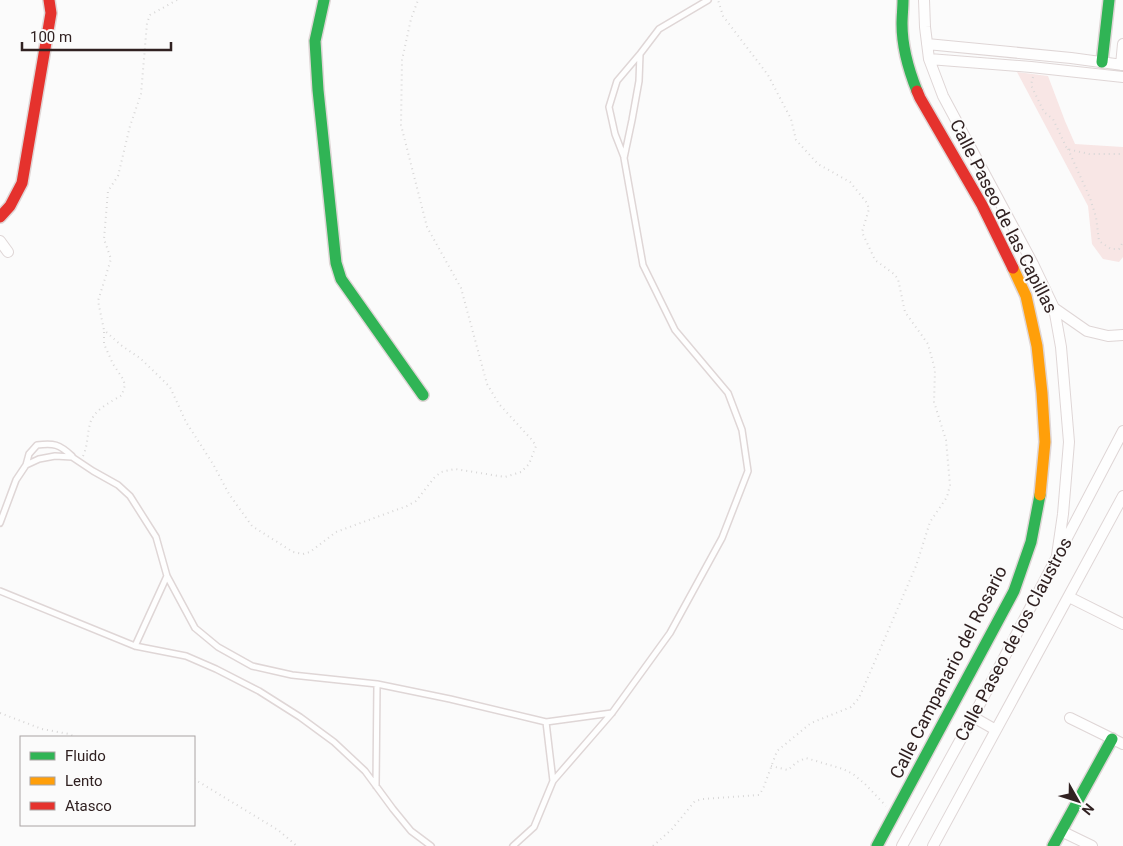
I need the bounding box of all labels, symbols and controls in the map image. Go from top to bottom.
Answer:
scale bar [22,20,171,52]
text: 100 m [30,28,72,46]
street label: Calle Paseo de las Capillas [946,116,1062,316]
street label: Calle Paseo de los Claustros [950,533,1076,745]
street label: Calle Campanario del Rosario [885,562,1011,782]
legend [20,736,195,826]
text: Fluido [65,747,106,765]
text: Lento [65,772,103,790]
north arrow [1053,776,1103,826]
text: Atasco [65,797,112,815]
text: N [1079,800,1097,818]

